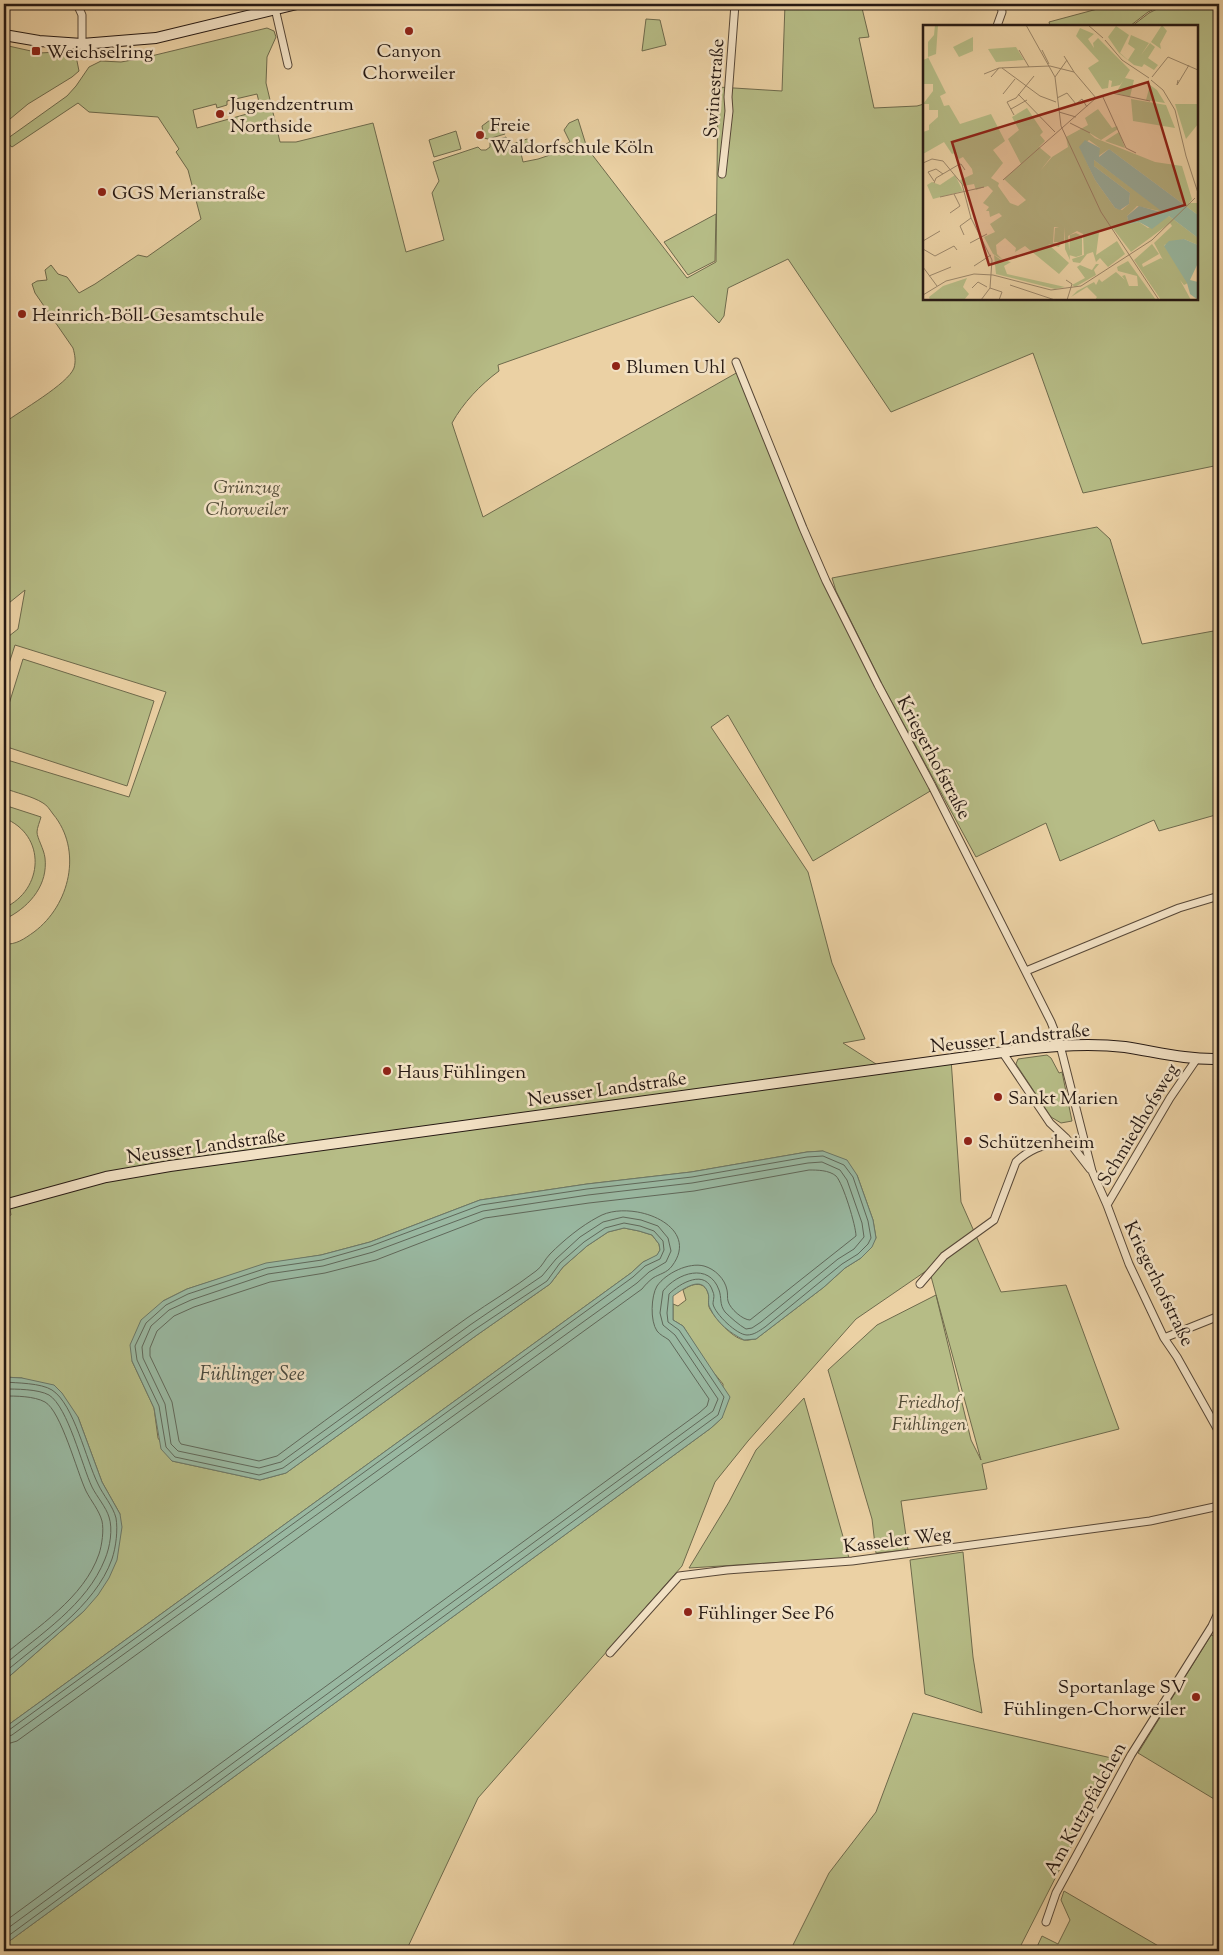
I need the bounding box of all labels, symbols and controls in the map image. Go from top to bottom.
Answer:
marker: Canyon Chorweiler [403,25,415,37]
inset map [923,25,1198,300]
street label: Swinestraße [699,37,732,139]
place label: Canyon Chorweiler [363,39,455,88]
place label: Weichselring [46,40,153,67]
marker: Weichselring [30,45,42,57]
place label: Jugendzentrum Northside [229,92,354,141]
marker: Jugendzentrum Northside [214,108,226,120]
place label: Freie Waldorfschule Köln [490,113,654,162]
marker: Freie Waldorfschule Köln [474,129,486,141]
place label: GGS Merianstraße [112,181,266,208]
marker: GGS Merianstraße [96,186,108,198]
place label: Heinrich-Böll-Gesamtschule [32,303,264,330]
marker: Heinrich-Böll-Gesamtschule [16,308,28,320]
place label: Blumen Uhl [626,355,726,382]
marker: Blumen Uhl [610,360,622,372]
park label: Grünzug Chorweiler [206,475,289,524]
street label: Kriegerhofstraße [889,692,977,825]
street label: Neusser Landstraße [929,1018,1092,1061]
street label: Schmiedhofsweg [1092,1059,1186,1192]
place label: Haus Fühlingen [397,1060,526,1087]
marker: Haus Fühlingen [381,1065,393,1077]
street label: Neusser Landstraße [526,1066,689,1115]
place label: Sankt Marien [1008,1086,1119,1113]
marker: Sankt Marien [992,1091,1004,1103]
street label: Neusser Landstraße [125,1123,288,1172]
place label: Schützenheim [978,1130,1095,1157]
marker: Schützenheim [962,1135,974,1147]
street label: Kriegerhofstraße [1116,1217,1200,1351]
water label: Fühlinger See [199,1361,305,1390]
park label: Friedhof Fühlingen [891,1390,967,1439]
street label: Kasseler Weg [842,1521,953,1562]
place label: Fühlinger See P6 [698,1601,834,1628]
marker: Fühlinger See P6 [682,1606,694,1618]
place label: Sportanlage SV Fühlingen-Chorweiler [1004,1675,1186,1724]
marker: Sportanlage SV Fühlingen-Chorweiler [1190,1691,1202,1703]
street label: Am Kutzpfädchen [1038,1738,1134,1881]

